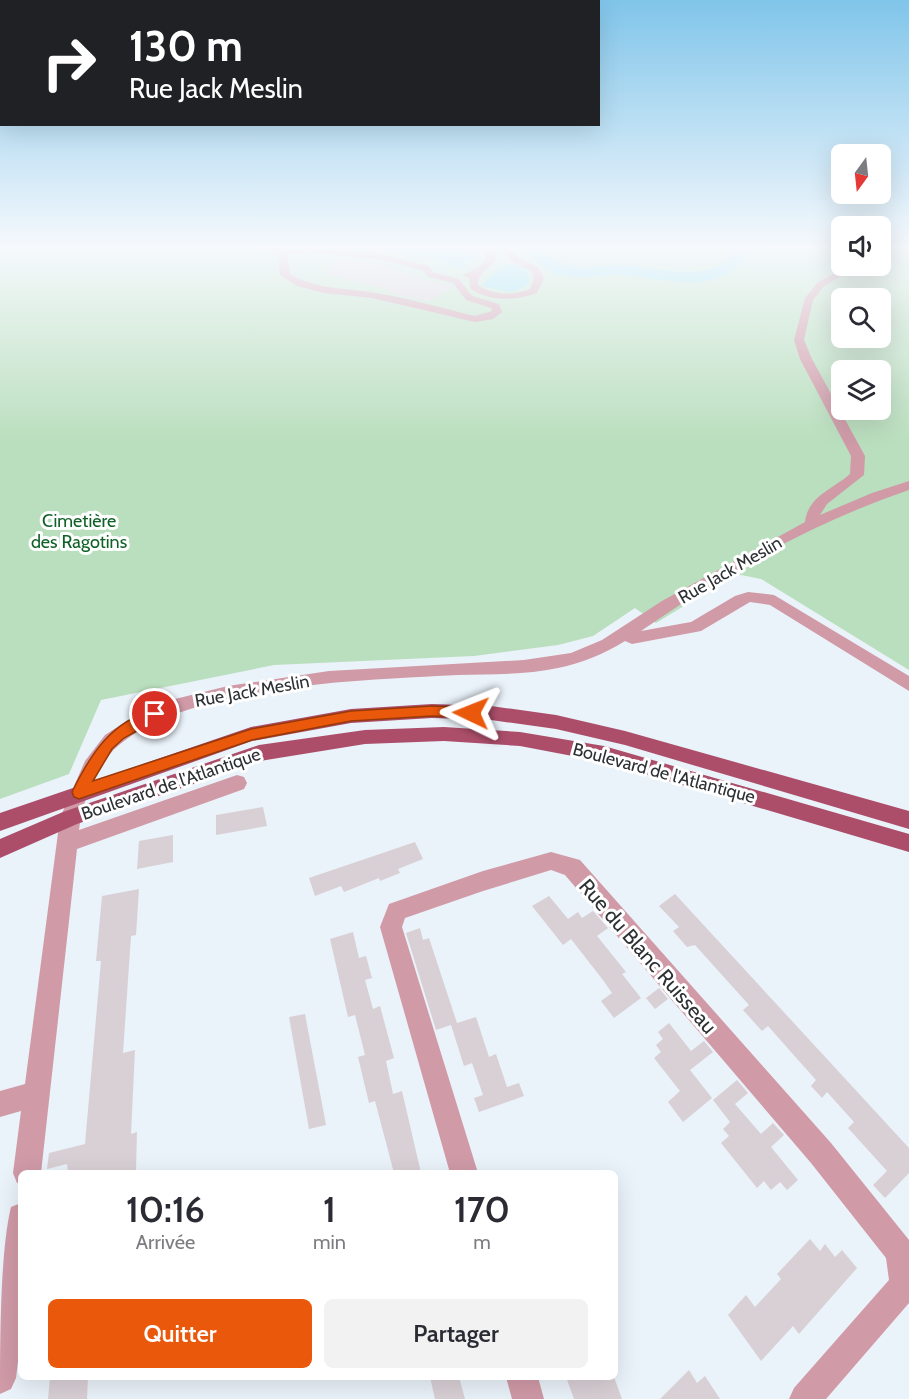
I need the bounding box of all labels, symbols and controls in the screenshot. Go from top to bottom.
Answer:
text: 130 m [129,20,243,72]
icon: right [30,24,108,102]
text: Rue Jack Meslin [129,72,303,105]
north arrow [831,144,891,204]
map controls [831,144,891,420]
button: sound [831,216,891,276]
button: search [831,288,891,348]
button: layers [831,360,891,420]
park label: Cimetière des Ragotins [31,510,127,553]
street label: Rue Jack Meslin [674,532,786,608]
street label: Rue Jack Meslin [193,670,311,712]
position arrow [439,681,503,745]
pin [129,688,180,739]
icon: arrive [138,697,171,730]
street label: Boulevard de l'Atlantique [570,738,758,808]
street label: Boulevard de l'Atlantique [79,743,263,825]
street label: Rue du Blanc Ruisseau [574,874,722,1038]
text: 10:16 [126,1187,205,1231]
text: 1 [323,1187,336,1231]
text: 170 [454,1187,510,1231]
text: Arrivée [136,1230,195,1254]
text: min [313,1230,346,1254]
text: m [473,1230,491,1254]
button: Quitter [48,1299,312,1368]
button: Partager [324,1299,588,1368]

